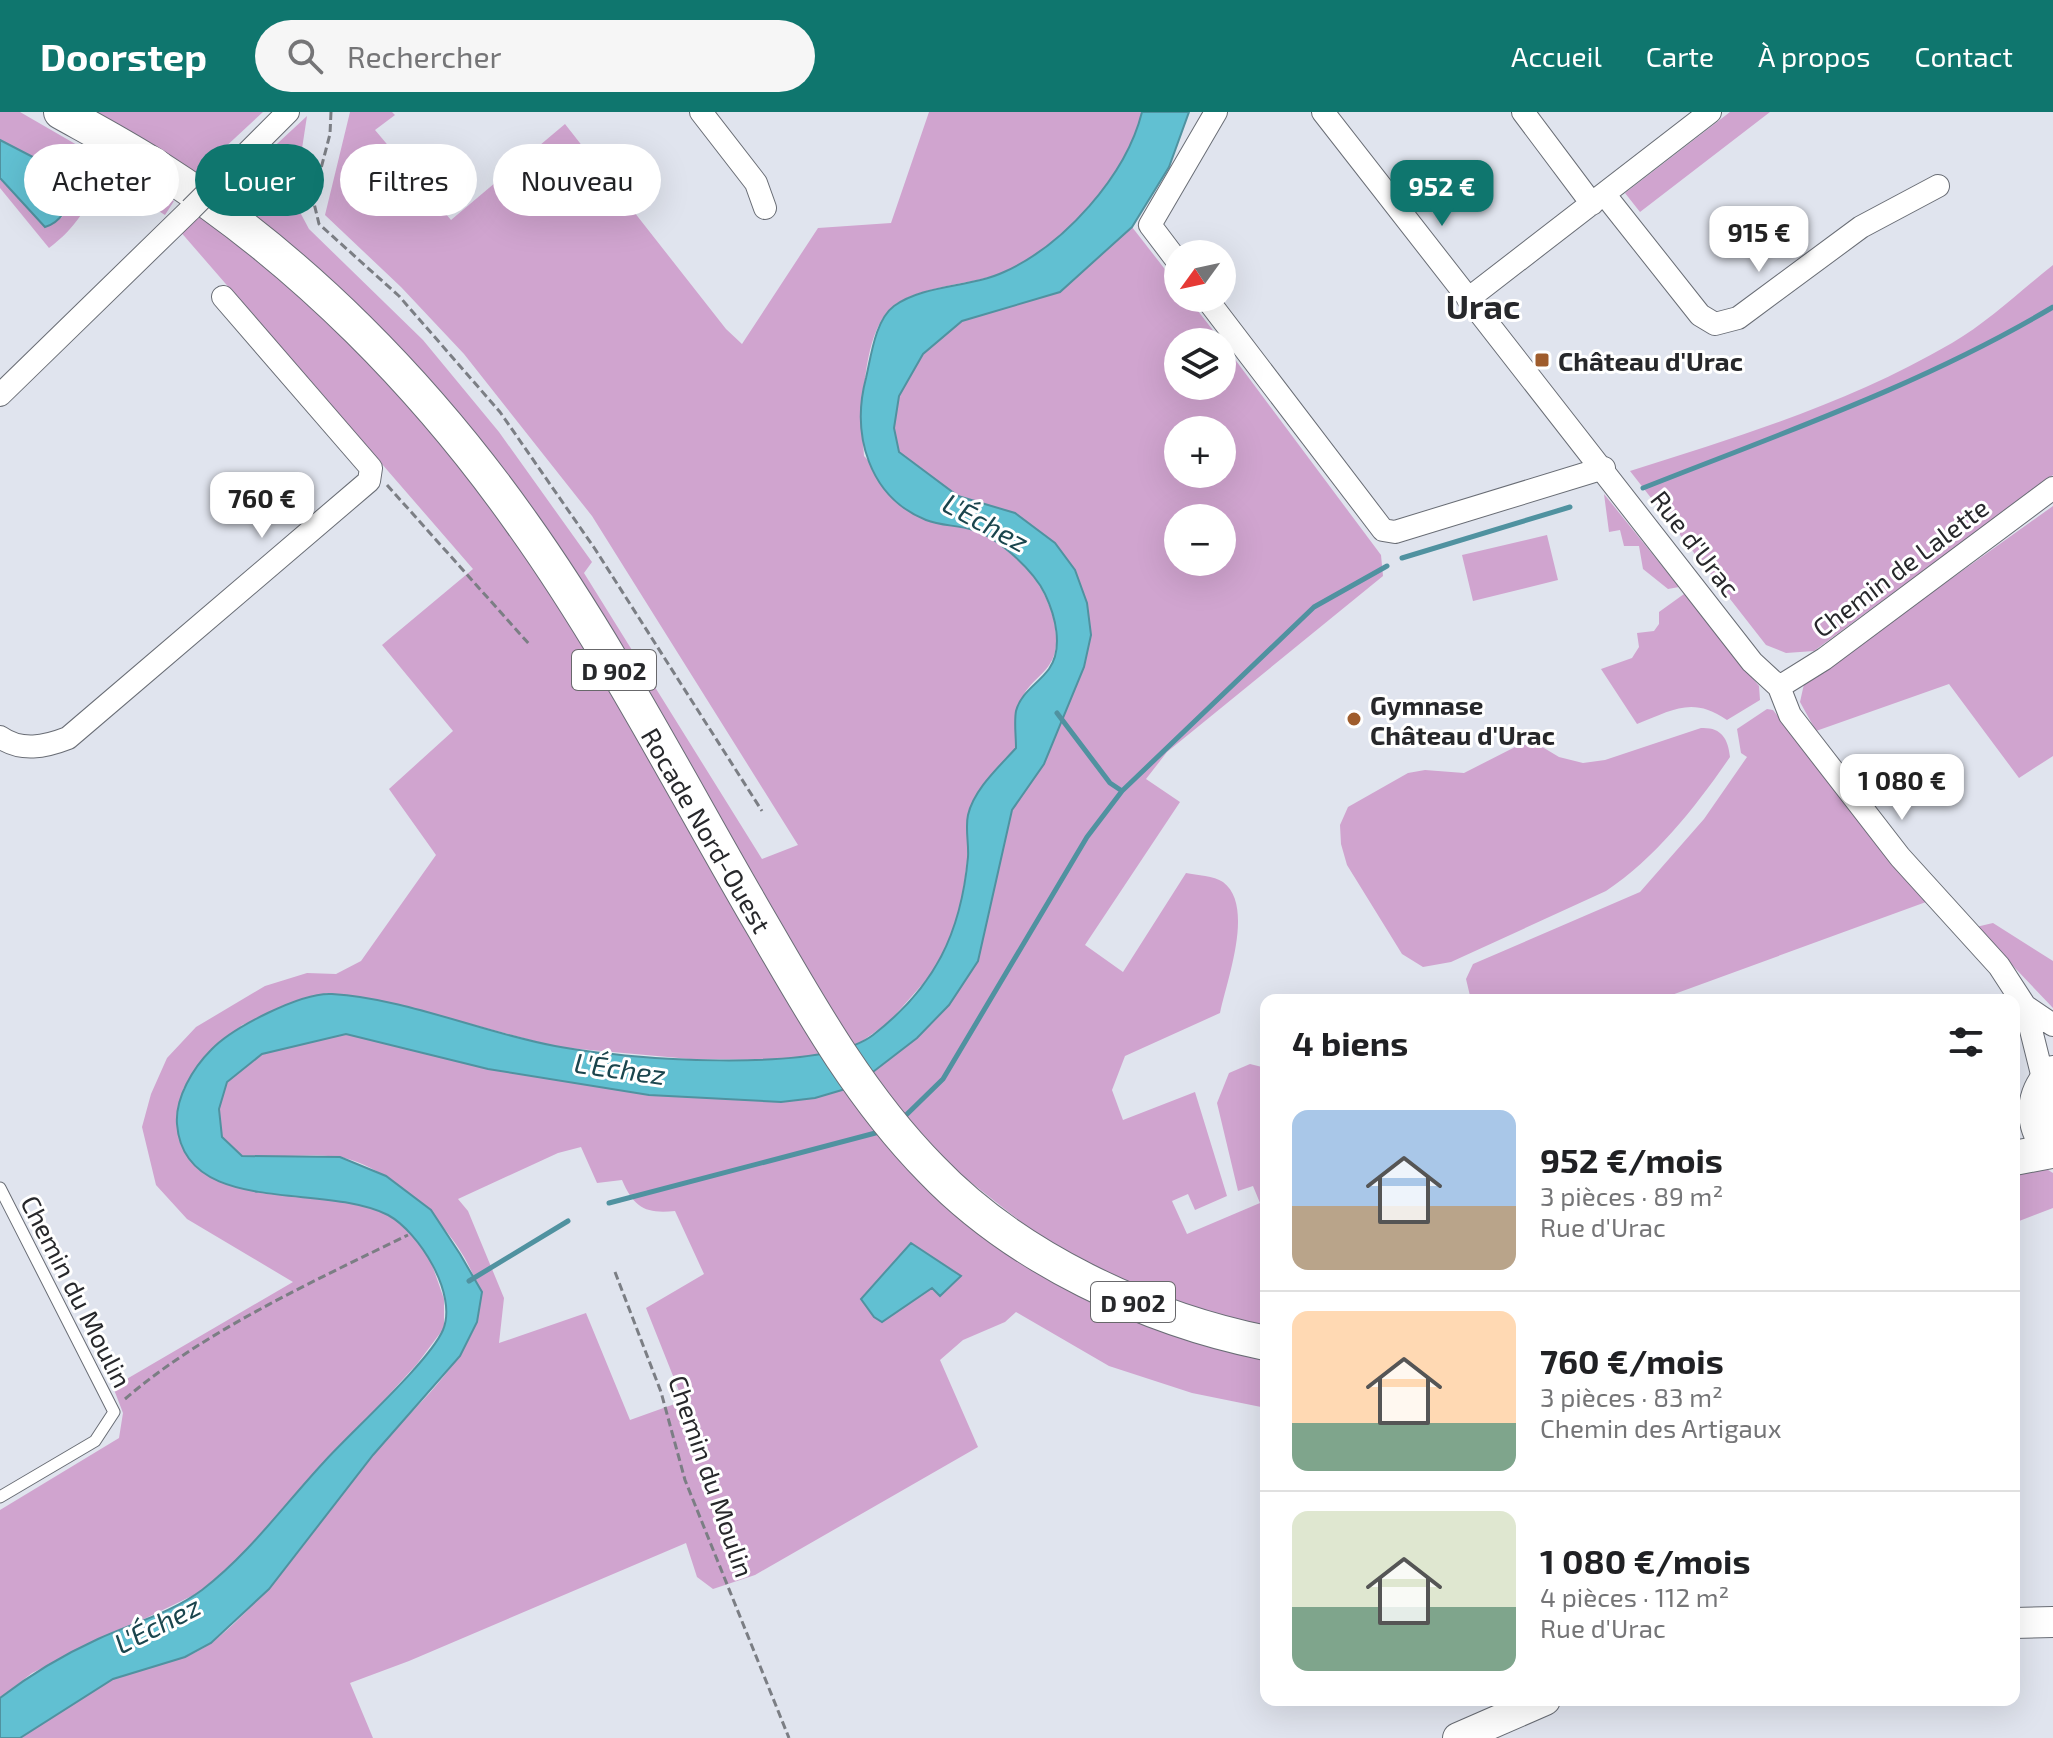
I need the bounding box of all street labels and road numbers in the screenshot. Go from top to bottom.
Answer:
street label: Rue d'Urac [1645,484,1747,602]
street label: Chemin de Lalette [1806,491,1994,643]
road number: D 902 [572,650,656,690]
street label: Rocade Nord-Ouest [636,722,778,938]
street label: Chemin du Moulin [15,1190,139,1392]
road number: D 902 [1091,1282,1175,1322]
street label: Chemin du Moulin [663,1371,761,1581]

